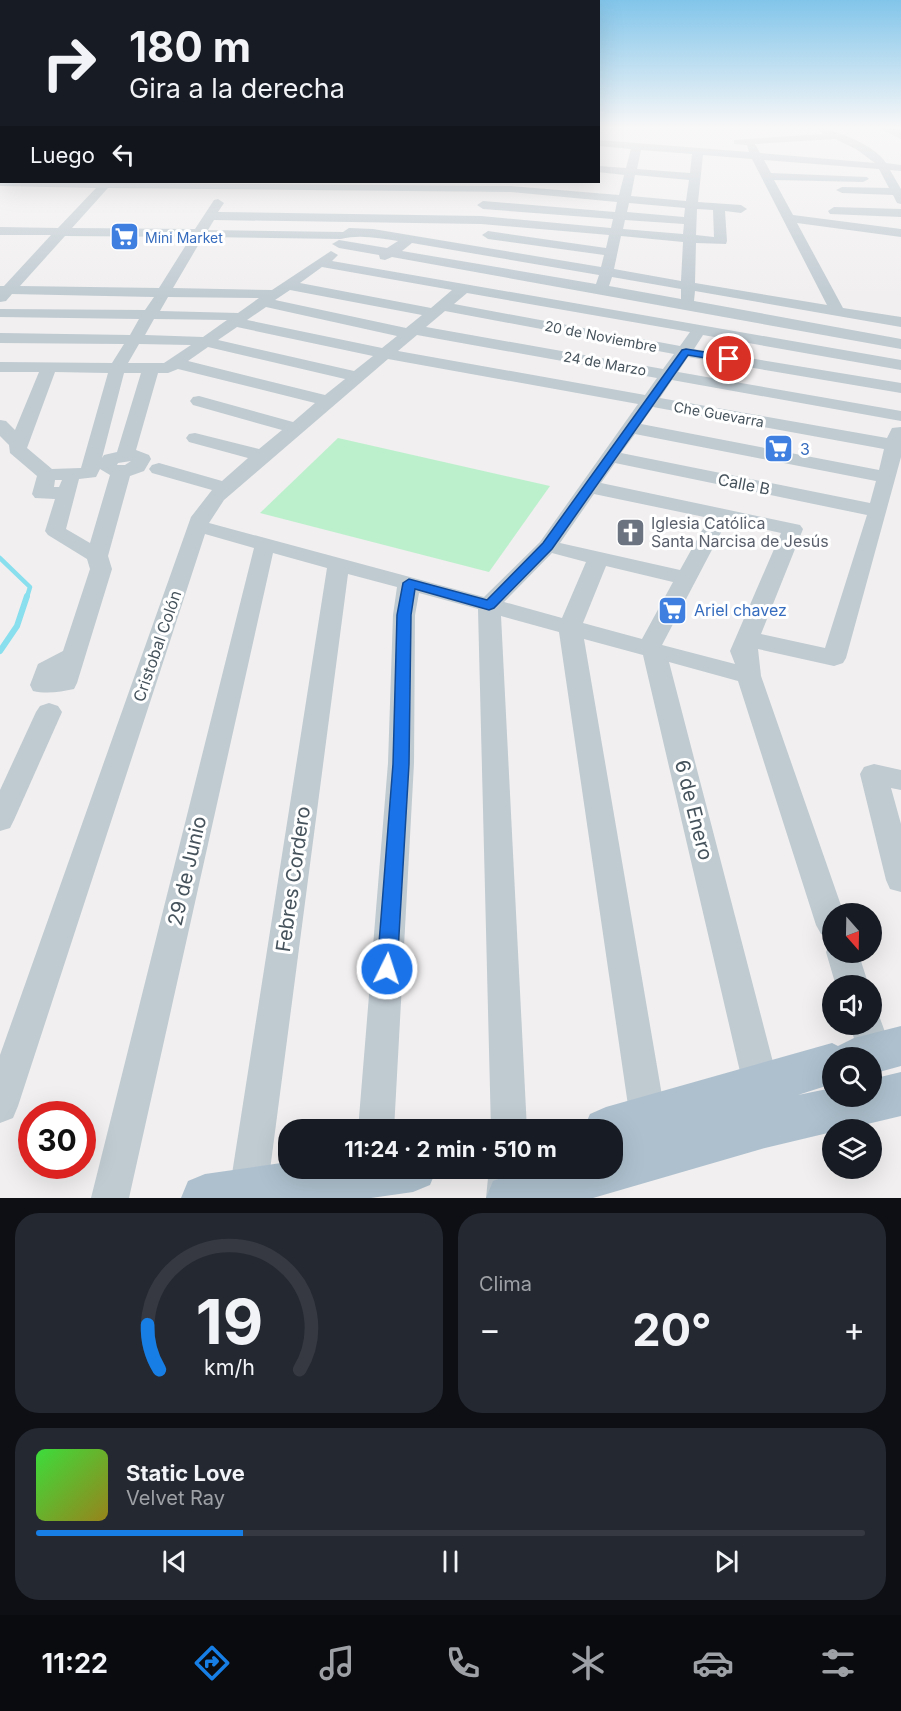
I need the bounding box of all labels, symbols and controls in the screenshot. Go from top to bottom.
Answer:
text: 180 m [129,21,251,72]
icon: right [30,24,108,102]
text: Gira a la derecha [129,72,345,105]
icon: left [107,138,140,171]
text: Luego [30,142,95,168]
supermarket icon: Mini Market [108,221,140,253]
place label: Mini Market [145,229,223,246]
street label: 20 de Noviembre [543,317,659,355]
pin [703,333,754,384]
icon: arrive [712,342,745,375]
street label: 24 de Marzo [562,347,648,379]
street label: Che Guevarra [672,398,766,430]
supermarket icon: 3 [763,433,795,465]
place label: 3 [800,439,810,459]
street label: Calle B [716,469,772,499]
place label: Iglesia Católica Santa Narcisa de Jesús [651,513,829,551]
church icon: Iglesia Católica Santa Narcisa de Jesús [614,516,646,548]
street label: Cristobal Colón [129,588,185,704]
supermarket icon: Ariel chavez [657,594,689,626]
place label: Ariel chavez [694,600,787,620]
street label: 6 de Enero [670,757,718,863]
street label: Febres Cordero [271,805,315,953]
street label: 29 de Junio [163,814,211,928]
north arrow [822,903,882,963]
map controls [822,903,882,1179]
position arrow [355,937,419,1001]
button: sound [822,975,882,1035]
button: search [822,1047,882,1107]
speed limit sign: 30 [18,1101,96,1179]
button: layers [822,1119,882,1179]
text: 11:24 · 2 min · 510 m [344,1136,557,1162]
text: Clima [479,1272,532,1296]
text: 19 [195,1284,263,1359]
text: 20° [632,1302,712,1357]
text: − [479,1309,501,1349]
text: + [843,1309,865,1349]
text: km/h [204,1354,254,1380]
text: Static Love [126,1460,245,1486]
text: Velvet Ray [126,1486,225,1510]
icon: previous [158,1545,191,1578]
icon: pause [434,1545,467,1578]
icon: next [710,1545,743,1578]
icon: directions [191,1642,233,1684]
icon: music [316,1642,358,1684]
icon: phone [442,1642,484,1684]
icon: climate [567,1642,609,1684]
icon: car [692,1642,734,1684]
icon: filters [817,1642,859,1684]
text: 11:22 [42,1647,108,1680]

